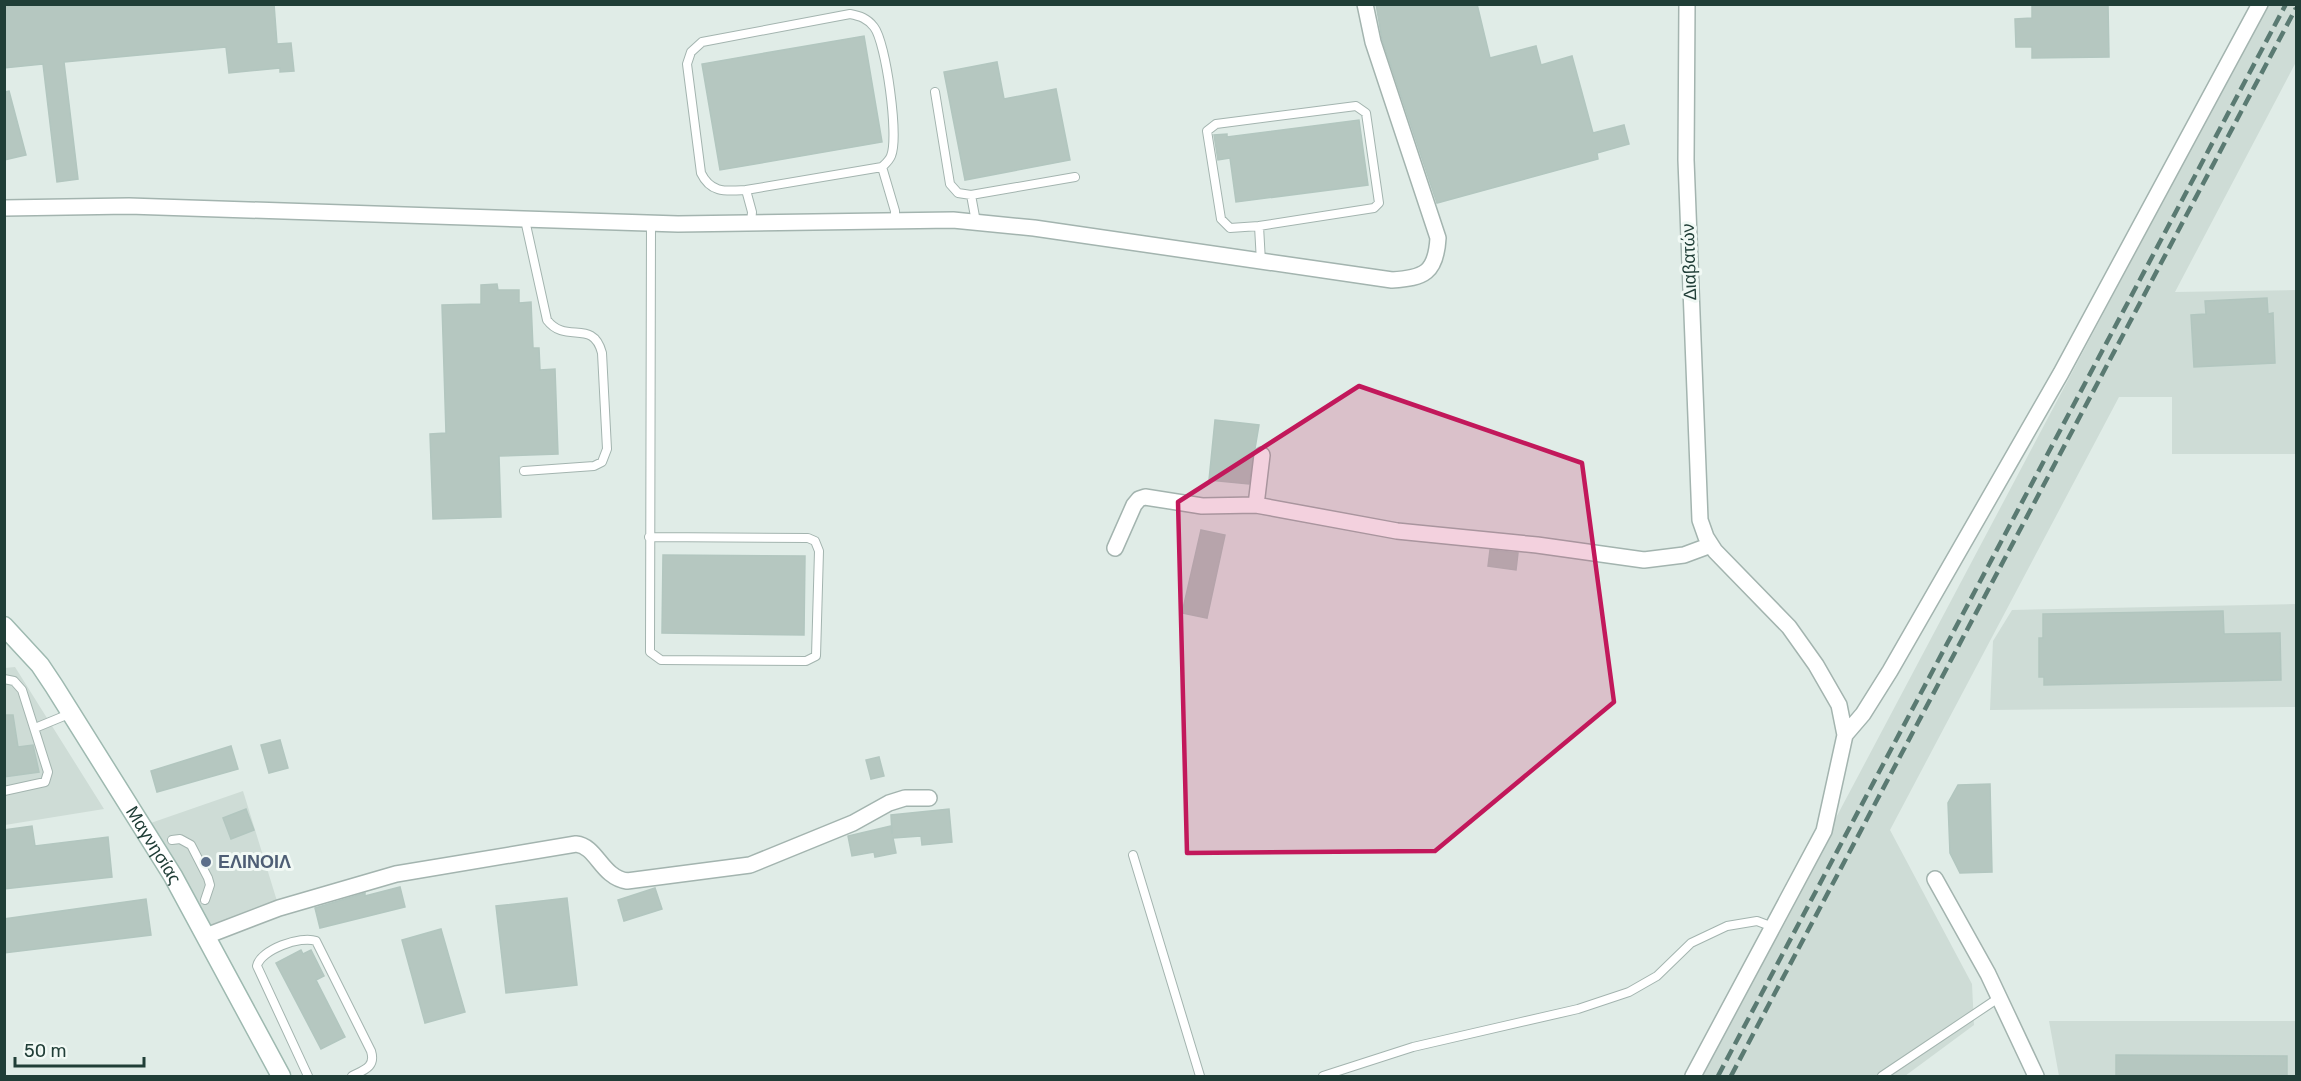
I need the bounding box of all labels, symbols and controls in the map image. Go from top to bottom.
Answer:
street label: Διαβατών [1677,223,1701,301]
street label: Μαγνησίας [121,802,186,888]
place label: ΕΛΙΝΟΙΛ [218,851,291,873]
marker: ΕΛΙΝΟΙΛ [199,855,213,869]
scale bar [15,1030,144,1068]
text: 50 m [24,1040,67,1062]

